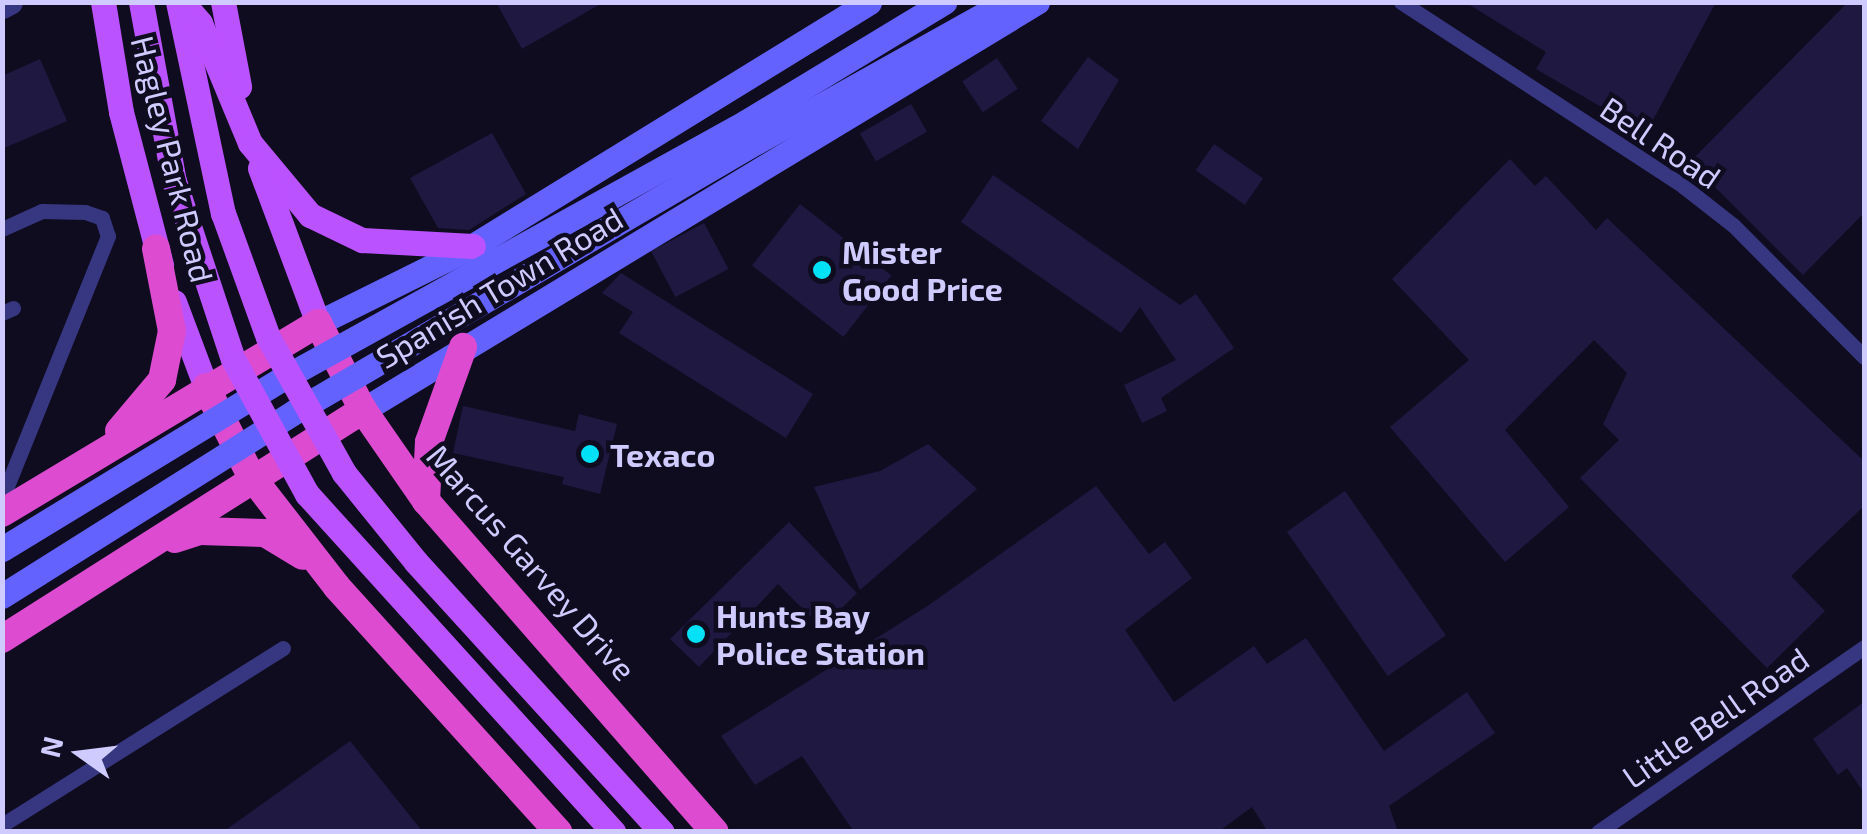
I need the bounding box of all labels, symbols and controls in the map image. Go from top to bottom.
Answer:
street label: Hagley Park Road [124,31,222,287]
street label: Bell Road [1594,88,1728,196]
street label: Spanish Town Road [368,198,630,376]
place label: Mister Good Price [842,233,1003,308]
marker: Mister Good Price [811,259,833,281]
place label: Texaco [610,435,715,473]
street label: Marcus Garvey Drive [419,436,645,688]
marker: Texaco [579,443,601,465]
place label: Hunts Bay Police Station [716,597,925,672]
marker: Hunts Bay Police Station [685,623,707,645]
street label: Little Bell Road [1614,638,1816,796]
north arrow [30,704,130,804]
text: N [32,733,70,761]

